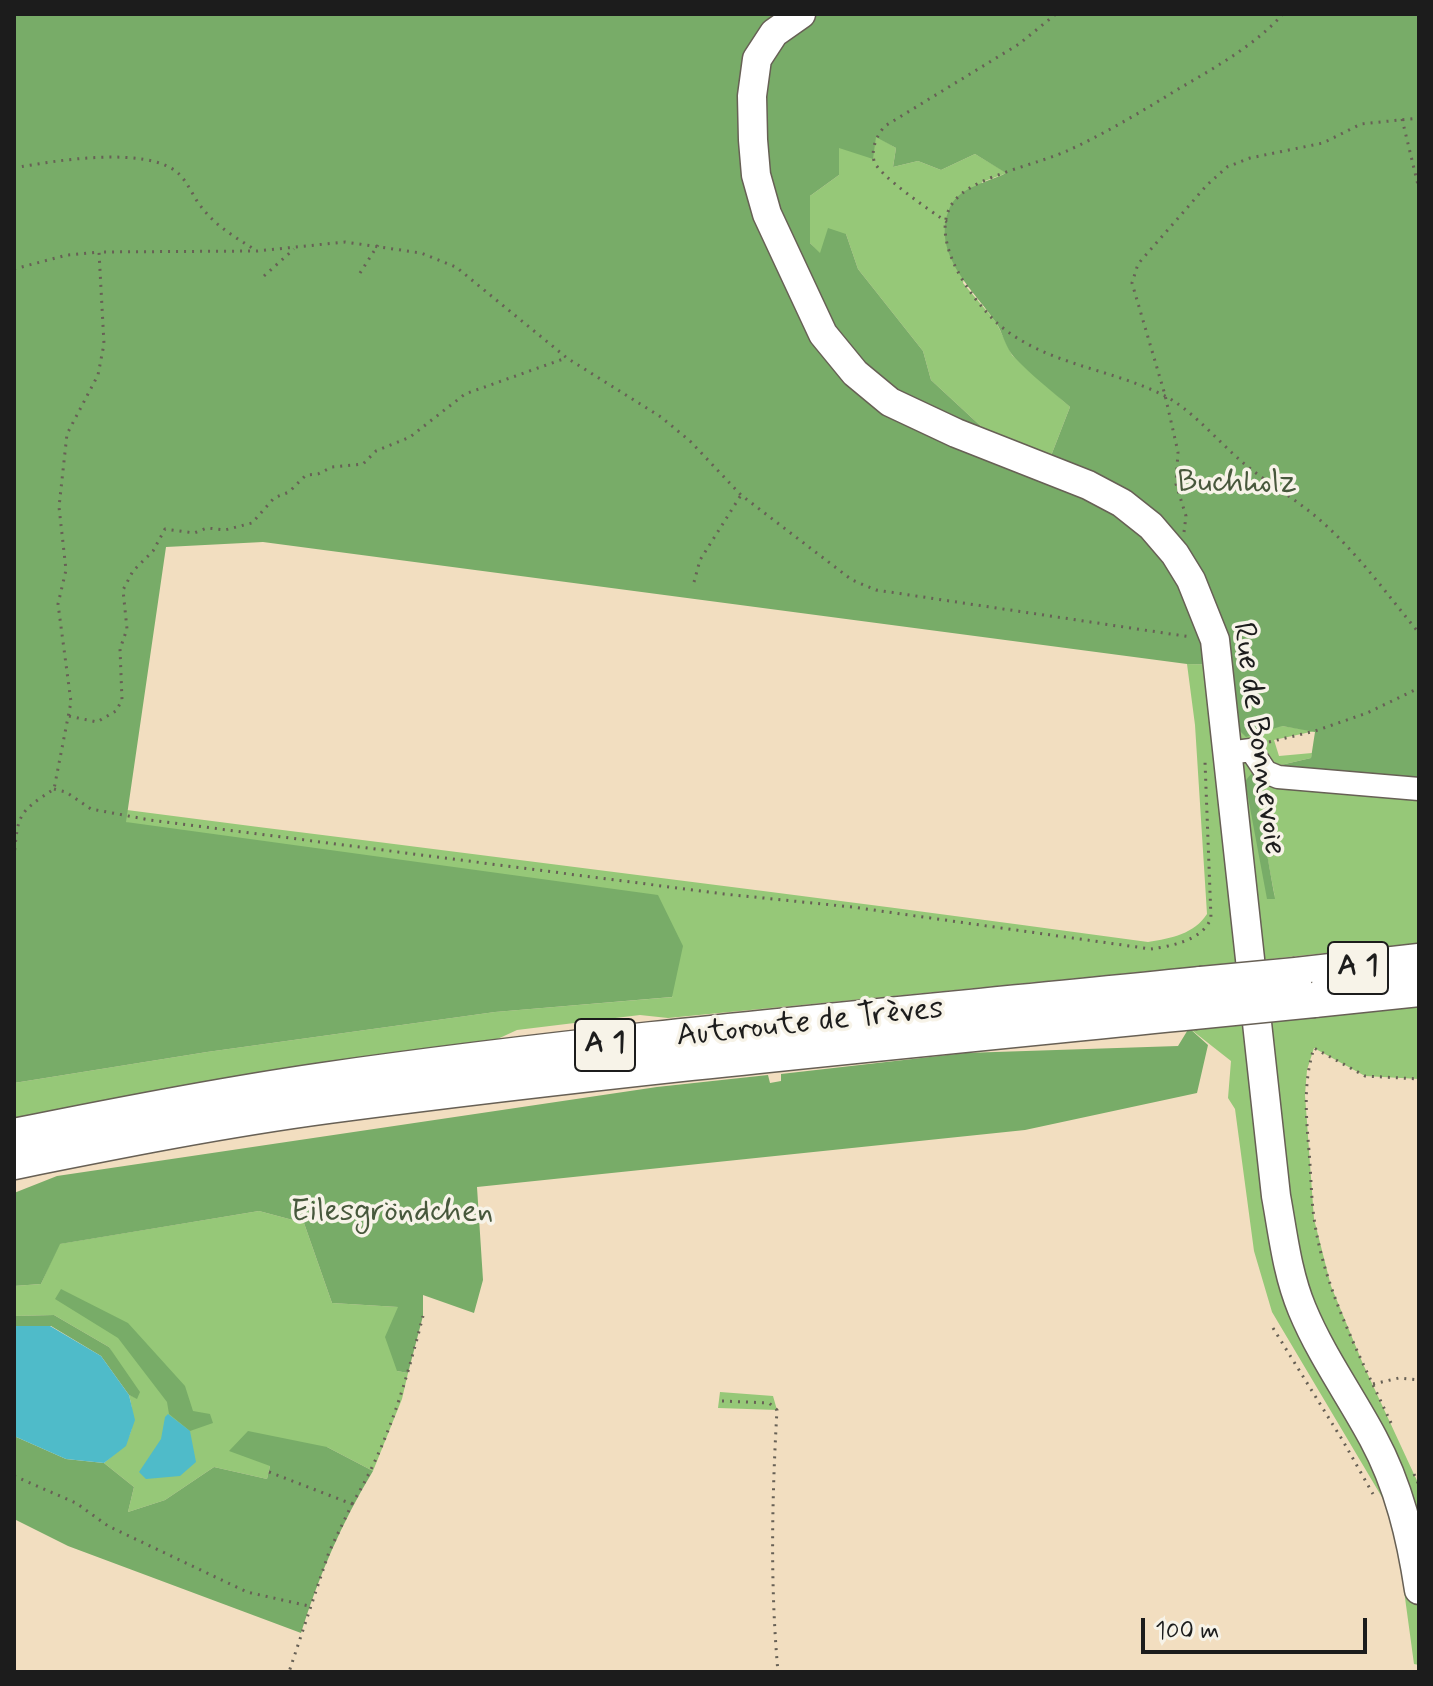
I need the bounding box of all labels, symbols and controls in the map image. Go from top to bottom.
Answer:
park label: Buchholz [1177,465,1297,503]
street label: Rue de Bonnevoie [1222,620,1292,858]
road number: A 1 [1328,942,1388,994]
street label: Autoroute de Trèves [675,991,945,1057]
road number: A 1 [575,1019,635,1071]
park label: Eilesgröndchen [291,1194,493,1232]
scale bar [1145,1602,1371,1652]
text: 100 m [1155,1616,1219,1647]

